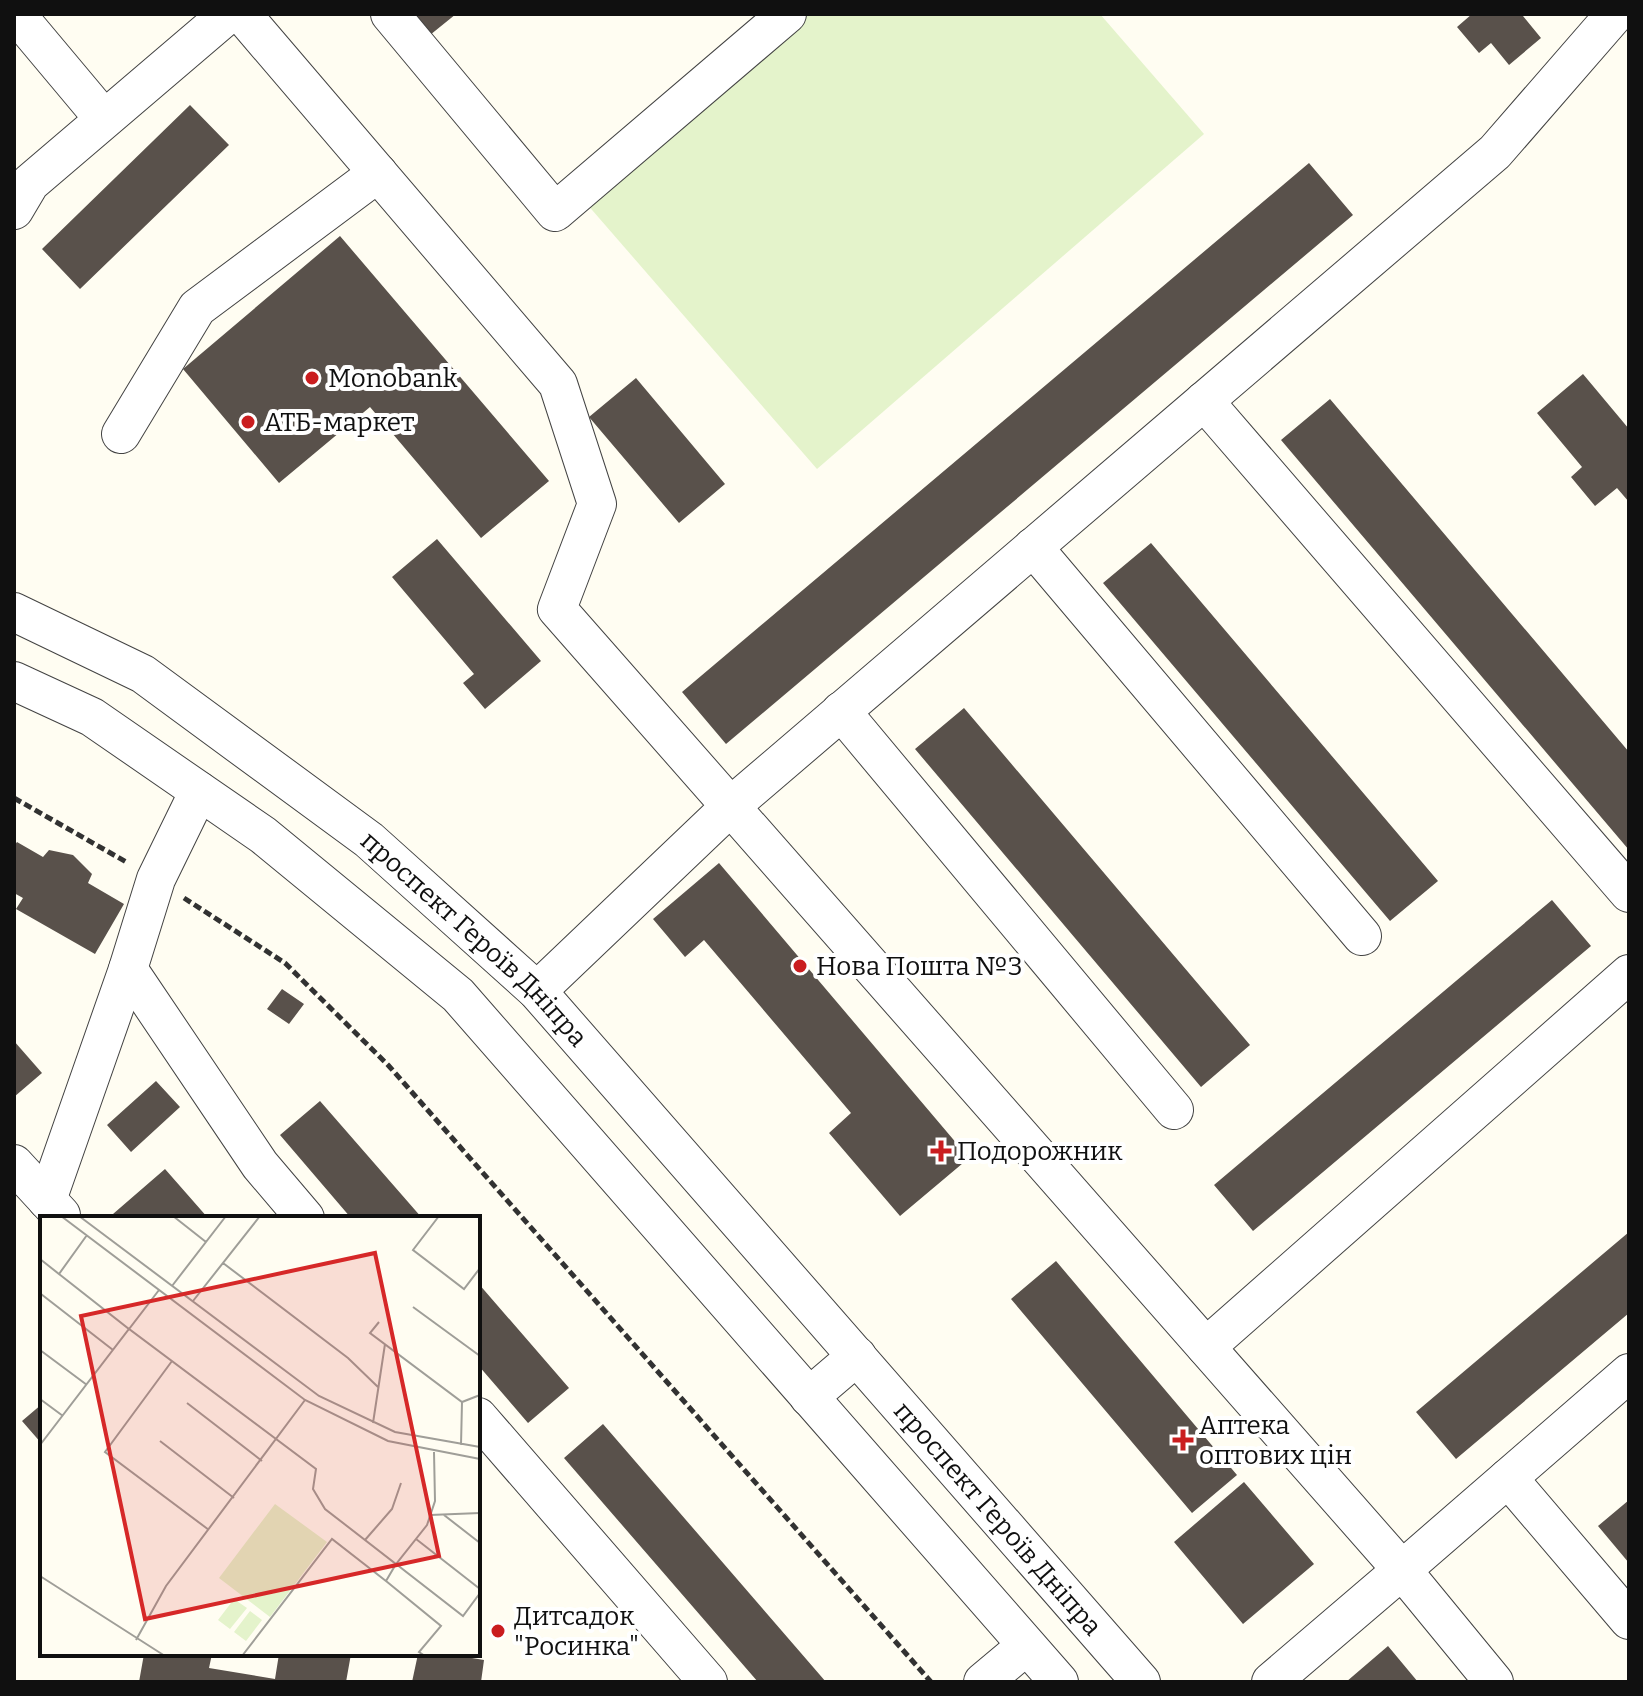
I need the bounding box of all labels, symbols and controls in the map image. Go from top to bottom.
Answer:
place label: Monobank [328,363,458,394]
marker: Monobank [303,369,321,387]
place label: АТБ-маркет [264,407,414,438]
marker: АТБ-маркет [239,413,257,431]
street label: проспект Героїв Дніпра [354,825,593,1053]
place label: Нова Пошта №3 [816,951,1023,982]
marker: Нова Пошта №3 [791,957,809,975]
place label: Подорожник [957,1136,1123,1167]
marker: Подорожник [932,1142,950,1160]
inset map [40,1216,480,1656]
street label: проспект Героїв Дніпра [887,1396,1108,1642]
place label: Аптека оптових цін [1199,1410,1352,1471]
marker: Аптека оптових цін [1174,1431,1192,1449]
place label: Дитсадок "Росинка" [514,1601,639,1662]
marker: Дитсадок "Росинка" [489,1622,507,1640]

